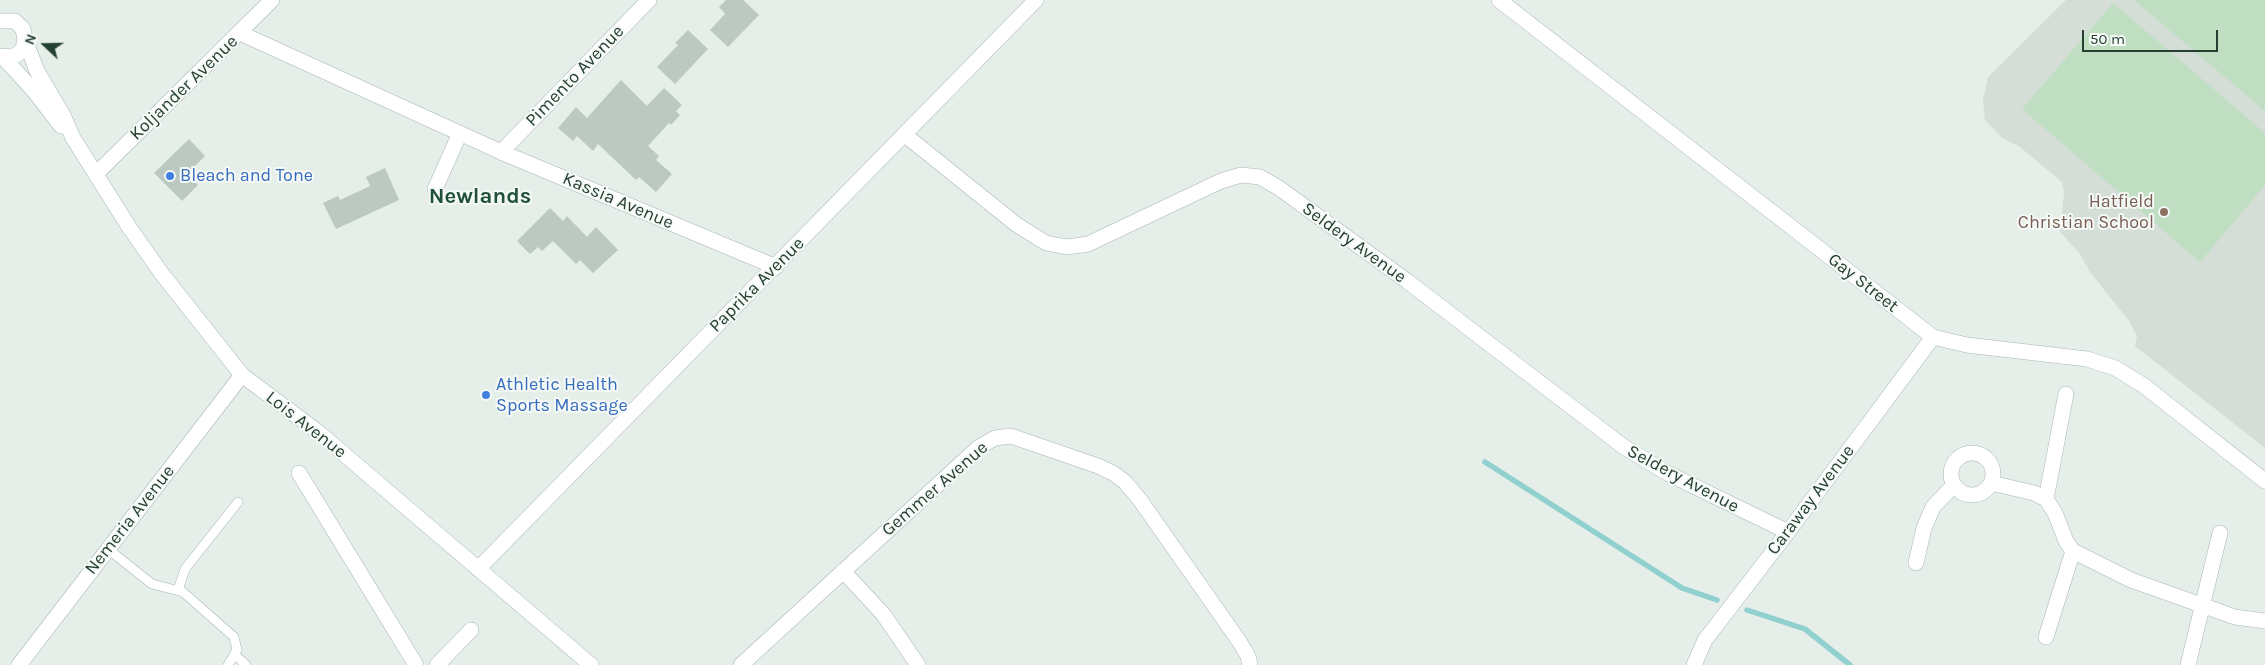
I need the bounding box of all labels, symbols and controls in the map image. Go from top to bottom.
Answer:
north arrow [20,20,70,70]
scale bar [2085,20,2221,52]
street label: Pimento Avenue [521,21,629,131]
text: 50 m [2090,30,2125,48]
street label: Koljander Avenue [125,31,243,145]
text: N [21,32,40,47]
place label: Bleach and Tone [180,165,313,187]
street label: Kassia Avenue [559,168,677,234]
marker: Bleach and Tone [164,170,176,182]
district label: Newlands [429,184,531,210]
place label: Hatfield Christian School [2018,191,2154,233]
street label: Seldery Avenue [1298,198,1410,288]
marker: Hatfield Christian School [2158,206,2170,218]
street label: Paprika Avenue [705,233,809,337]
street label: Gay Street [1823,249,1903,317]
place label: Athletic Health Sports Massage [496,374,628,416]
street label: Lois Avenue [261,387,351,463]
marker: Athletic Health Sports Massage [480,389,492,401]
street label: Gemmer Avenue [877,437,993,541]
street label: Seldery Avenue [1623,440,1743,518]
street label: Caraway Avenue [1763,441,1859,559]
street label: Nemeria Avenue [81,461,179,579]

